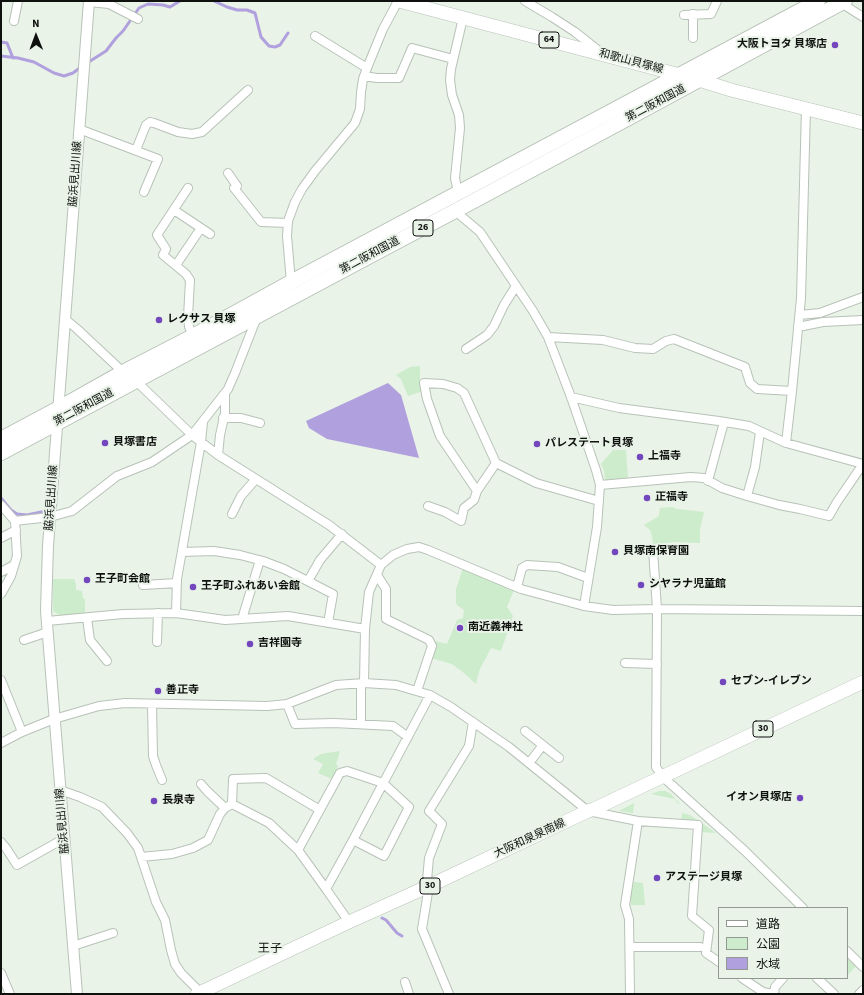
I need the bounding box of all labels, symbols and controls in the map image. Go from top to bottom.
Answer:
north arrow [16,16,56,56]
text: N [32,16,40,31]
road number: 64 [539,32,559,48]
place label: 大阪トヨタ 貝塚店 [737,38,827,52]
marker: 大阪トヨタ 貝塚店 [830,40,840,50]
street label: 和歌山貝塚線 [597,47,665,77]
street label: 第二阪和国道 [624,83,688,125]
street label: 脇浜見出川線 [67,141,85,207]
road number: 26 [413,220,433,236]
street label: 第二阪和国道 [338,235,402,277]
place label: レクサス 貝塚 [167,313,235,327]
marker: レクサス 貝塚 [154,315,164,325]
street label: 第二阪和国道 [52,387,116,429]
place label: 貝塚書店 [113,436,157,450]
place label: パレステート貝塚 [545,437,633,451]
marker: 貝塚書店 [100,438,110,448]
marker: パレステート貝塚 [532,439,542,449]
place label: 上福寺 [648,450,681,464]
marker: 上福寺 [635,452,645,462]
street label: 脇浜見出川線 [43,465,61,531]
place label: 正福寺 [655,491,688,505]
marker: 正福寺 [642,493,652,503]
place label: 貝塚南保育園 [623,545,689,559]
marker: 貝塚南保育園 [610,547,620,557]
place label: 王子町会館 [95,573,150,587]
marker: 王子町会館 [82,575,92,585]
place label: シヤラナ児童館 [649,578,726,592]
place label: 王子町ふれあい会館 [201,580,300,594]
marker: シヤラナ児童館 [636,580,646,590]
marker: 王子町ふれあい会館 [188,582,198,592]
place label: 南近義神社 [468,621,523,635]
marker: 南近義神社 [455,623,465,633]
place label: 吉祥園寺 [258,637,302,651]
marker: 吉祥園寺 [245,639,255,649]
place label: セブン-イレブン [731,675,812,689]
marker: セブン-イレブン [718,677,728,687]
place label: 善正寺 [166,684,199,698]
marker: 善正寺 [153,686,163,696]
road number: 30 [753,721,773,737]
street label: 脇浜見出川線 [54,788,72,854]
place label: イオン貝塚店 [726,791,792,805]
marker: イオン貝塚店 [795,793,805,803]
place label: 長泉寺 [162,794,195,808]
marker: 長泉寺 [149,796,159,806]
street label: 大阪和泉泉南線 [492,817,568,861]
place label: アステージ貝塚 [665,871,742,885]
marker: アステージ貝塚 [652,873,662,883]
road number: 30 [420,878,440,894]
legend [718,907,848,979]
text: 道路 [756,916,780,933]
text: 公園 [756,936,780,953]
district label: 王子 [258,942,282,956]
text: 水域 [756,956,780,973]

